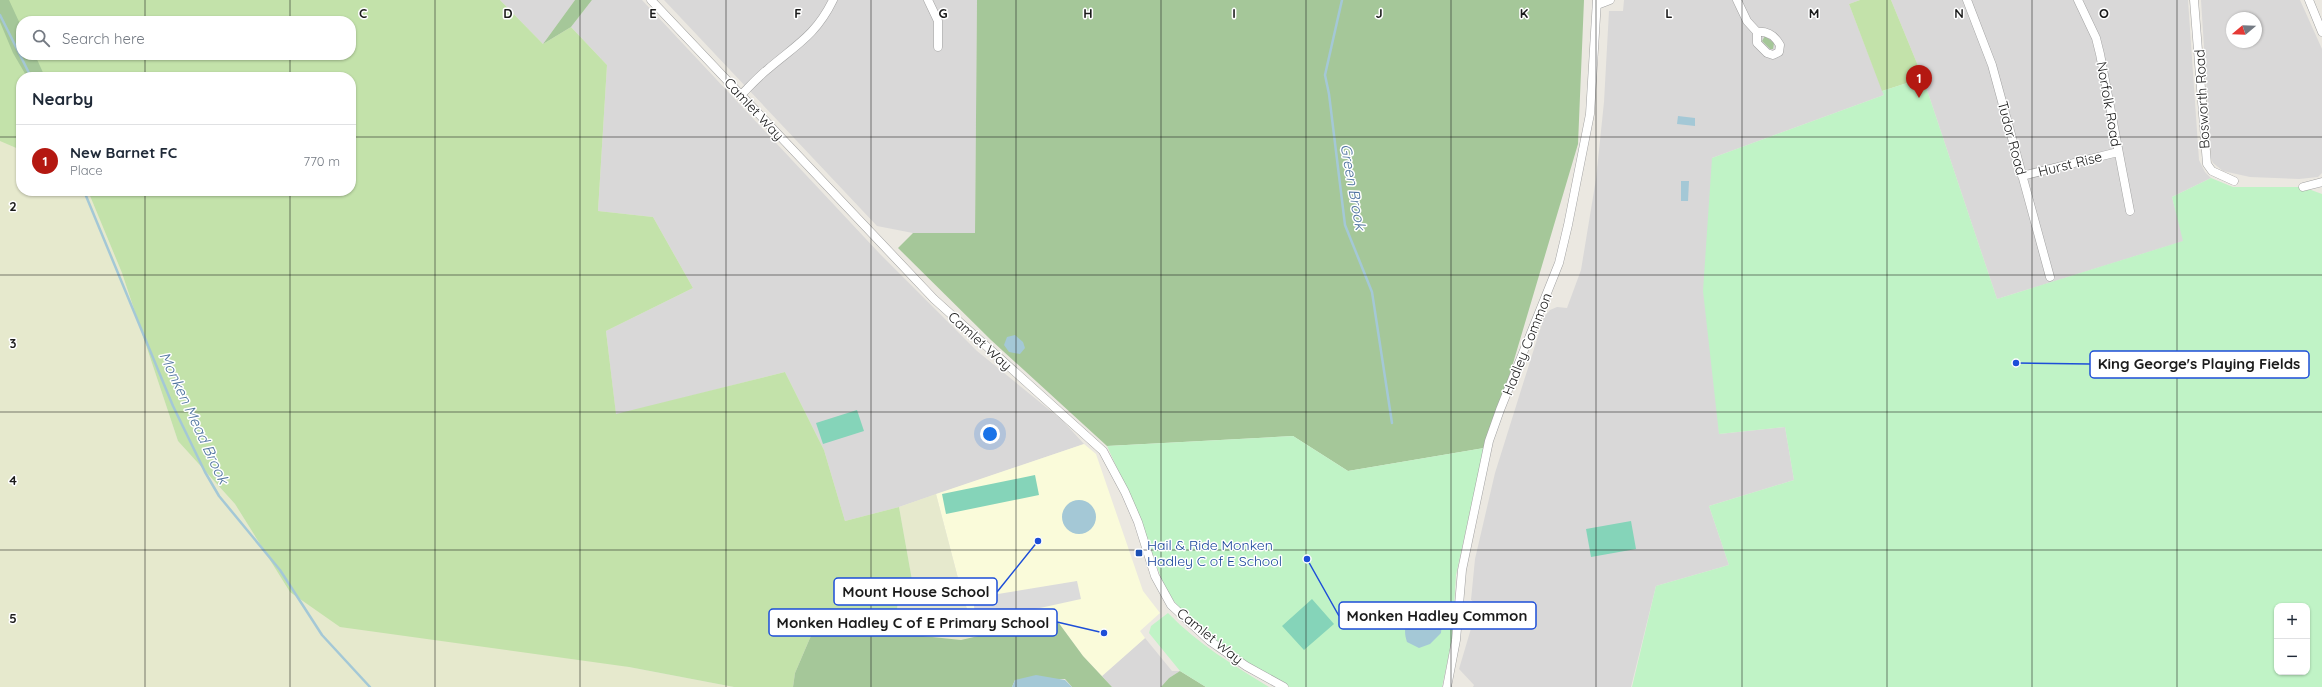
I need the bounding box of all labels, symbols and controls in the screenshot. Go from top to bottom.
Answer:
text: C [359,5,367,21]
text: D [503,5,513,21]
text: E [649,5,657,21]
text: F [794,5,802,21]
text: G [938,5,948,21]
text: H [1083,5,1093,21]
text: I [1232,5,1236,21]
text: J [1375,5,1383,21]
text: K [1520,5,1529,21]
text: L [1665,5,1673,21]
text: M [1809,5,1819,21]
text: N [1954,5,1964,21]
text: O [2099,5,2109,21]
north arrow [2226,12,2262,48]
search box [16,16,356,60]
icon: search [30,27,52,49]
text: Search here [62,29,145,48]
street label: Bosworth Road [2190,49,2214,149]
street label: Norfolk Road [2093,60,2125,148]
pin: 1 [1906,65,1932,98]
street label: Camlet Way [720,74,788,144]
text: Nearby [32,88,93,109]
street label: Tudor Road [1994,99,2030,177]
water label: Green Brook [1337,142,1371,233]
text: New Barnet FC [70,143,177,162]
street label: Hurst Rise [2036,147,2104,181]
text: 1 [42,153,48,169]
text: 770 m [304,153,340,169]
text: Place [70,162,103,178]
text: 2 [9,198,17,214]
street label: Hadley Common [1498,290,1556,398]
street label: Camlet Way [944,308,1016,374]
text: 3 [10,335,17,351]
water label: Monken Mead Brook [155,349,234,489]
callout: King George's Playing Fields [2090,351,2309,378]
text: King George's Playing Fields [2098,354,2300,373]
your location [980,424,1000,444]
text: 4 [9,472,17,488]
place label: Hail & Ride Monken Hadley C of E School [1147,536,1282,570]
marker: Hail & Ride Monken Hadley C of E School [1134,548,1144,558]
callout: Mount House School [834,578,997,605]
text: Mount House School [842,582,990,601]
callout: Monken Hadley Common [1339,602,1536,629]
map controls [2274,603,2310,675]
button: + [2274,603,2310,639]
street label: Camlet Way [1173,604,1247,668]
text: Monken Hadley Common [1347,606,1527,625]
callout: Monken Hadley C of E Primary School [769,609,1057,636]
text: 5 [9,610,17,626]
text: Monken Hadley C of E Primary School [777,613,1049,632]
button: − [2274,639,2310,675]

